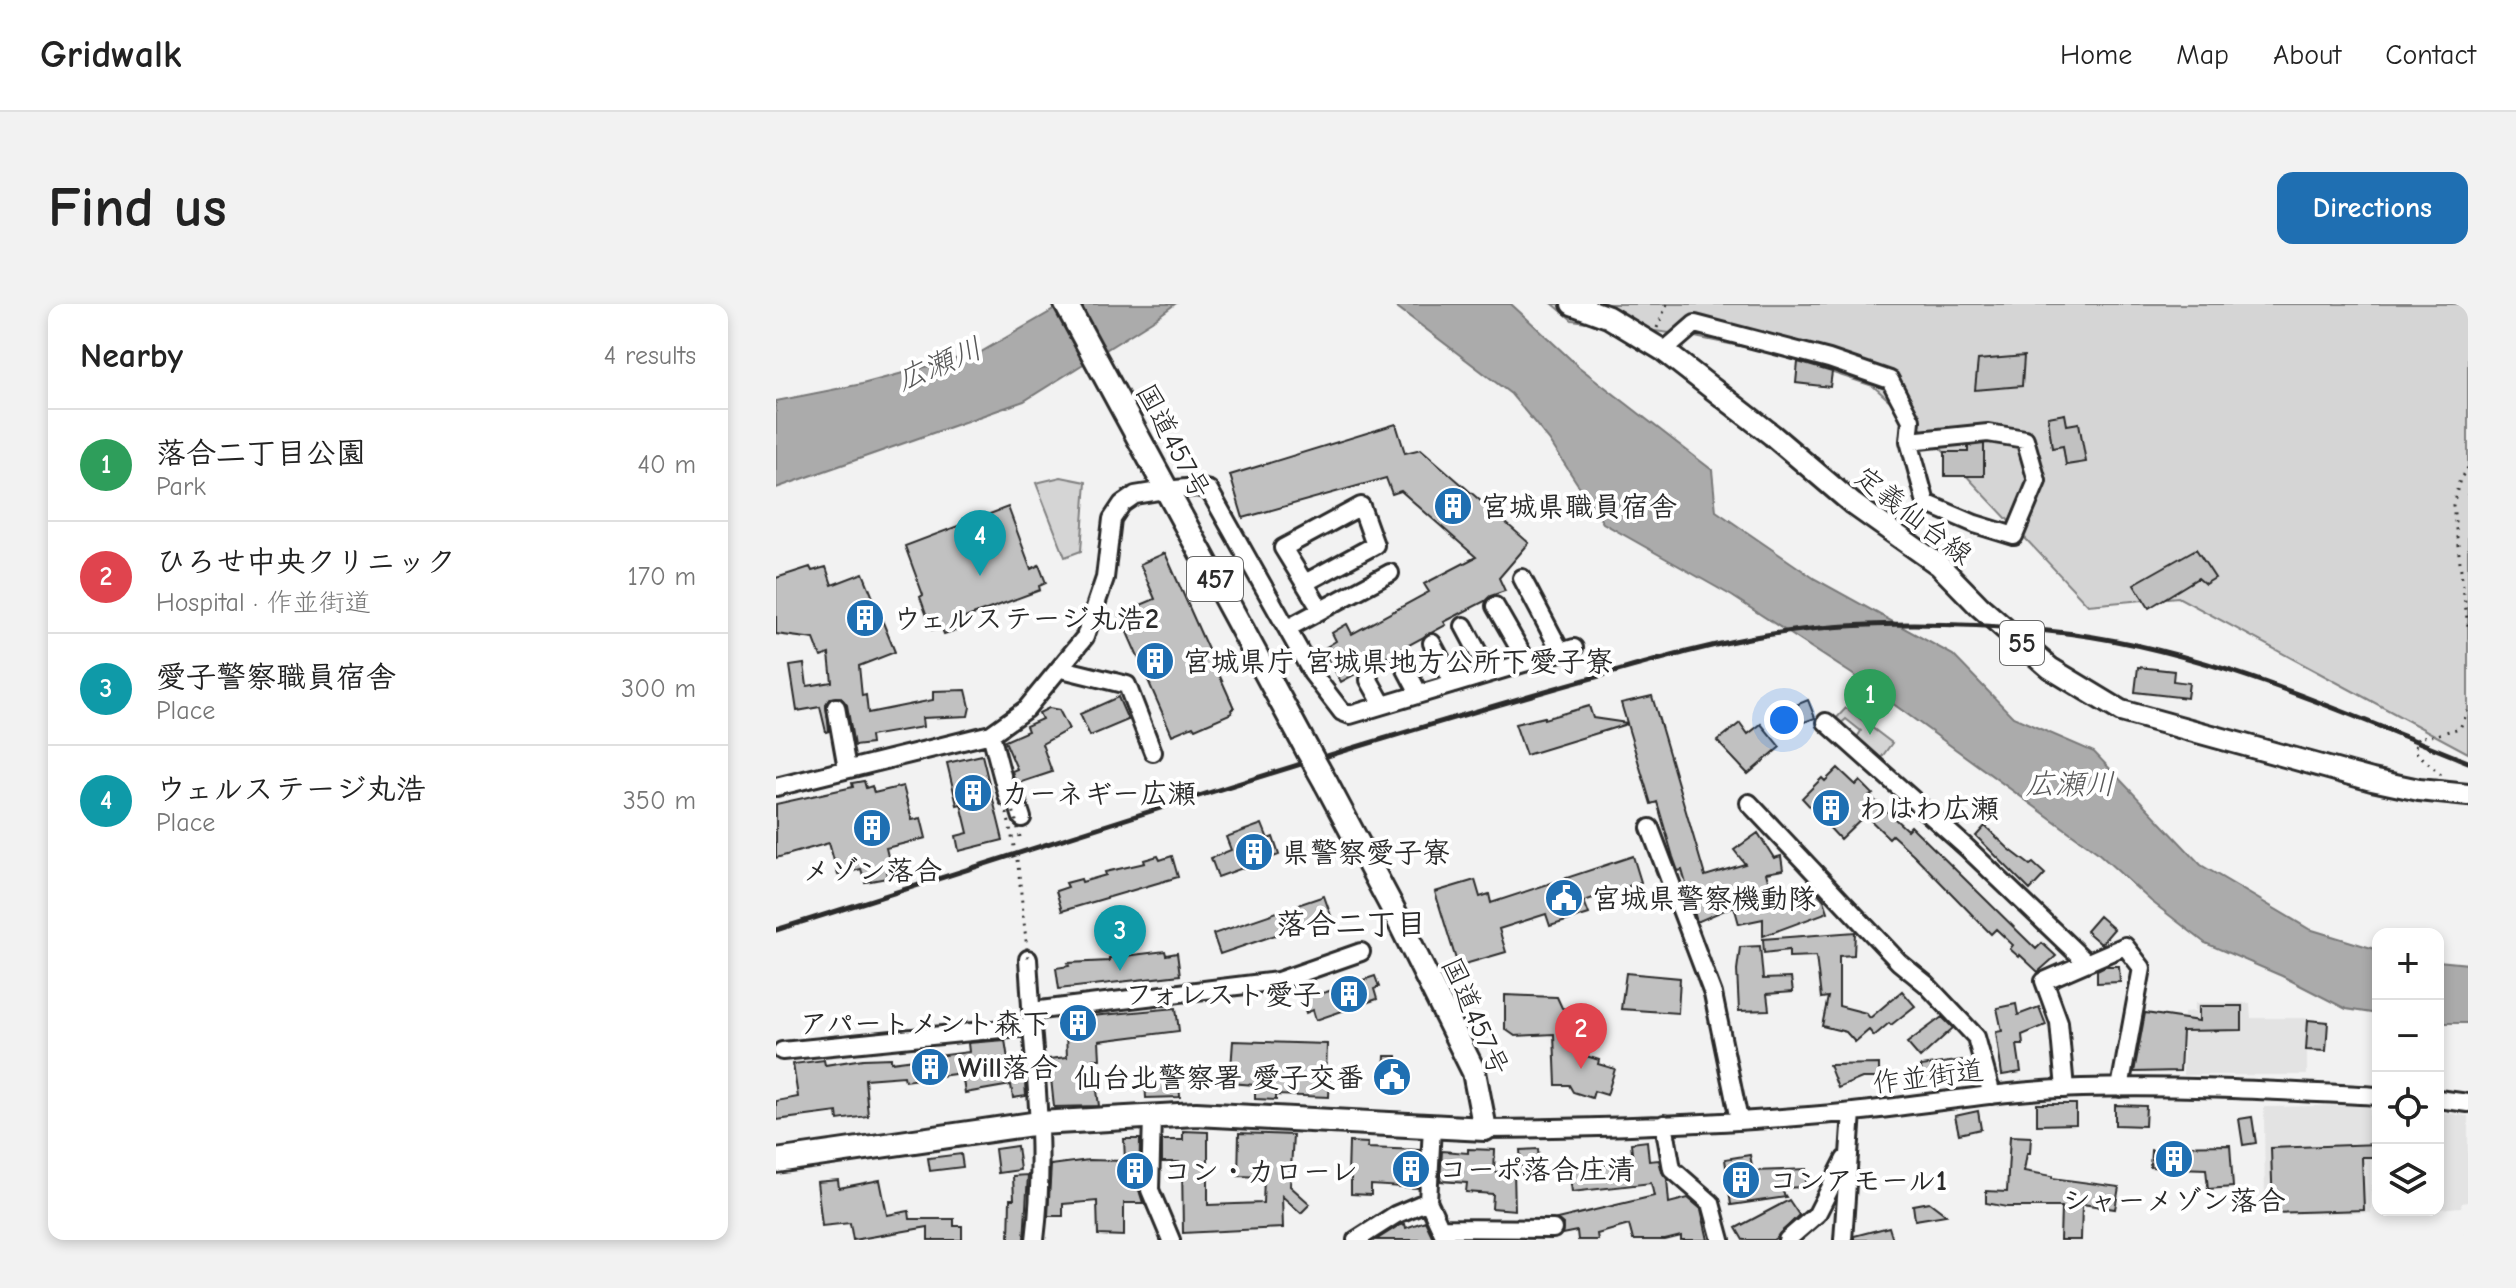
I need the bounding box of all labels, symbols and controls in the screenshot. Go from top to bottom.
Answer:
text: Gridwalk [40,33,182,77]
text: Home [2060,39,2132,71]
text: Map [2176,39,2229,71]
text: About [2273,39,2341,71]
text: Contact [2385,39,2476,71]
button: Directions [2277,172,2468,244]
text: Find us [48,176,227,240]
water label: 広瀬川 [891,331,987,398]
text: Nearby [80,336,183,376]
text: 4 results [604,341,696,371]
street label: 国道457号 [1129,378,1217,505]
text: 落合二丁目公園 [156,436,366,471]
text: 1 [101,450,111,480]
text: 40 m [637,450,696,480]
street label: 定義仙台線 [1848,460,1978,571]
text: Park [156,472,206,502]
building icon: 宮城県職員宿舎 [1432,485,1474,527]
place label: 宮城県職員宿舎 [1481,491,1677,523]
pin: 4 [954,510,1006,576]
text: ひろせ中央クリニック [156,545,456,580]
road number: 457 [1187,557,1243,601]
text: 2 [100,562,112,592]
text: 170 m [627,562,696,592]
text: Hospital · 作並街道 [156,588,371,618]
building icon: ウェルステージ丸浩2 [844,597,886,639]
place label: ウェルステージ丸浩2 [893,603,1159,635]
road number: 55 [2000,621,2044,665]
building icon: 宮城県庁 宮城県地方公所下愛子寮 [1134,640,1176,682]
place label: 宮城県庁 宮城県地方公所下愛子寮 [1183,646,1613,678]
text: 愛子警察職員宿舎 [156,660,396,695]
pin: 1 [1844,669,1896,735]
text: 3 [100,674,112,704]
text: 300 m [621,674,696,704]
text: Place [156,696,215,726]
your location [1764,700,1804,740]
water label: 広瀬川 [2025,767,2115,802]
text: ウェルステージ丸浩 [156,772,426,807]
building icon: カーネギー広瀬 [952,772,994,814]
place label: カーネギー広瀬 [1001,778,1196,810]
text: 4 [100,786,112,816]
text: 350 m [623,786,696,816]
building icon: わはわ広瀬 [1810,787,1852,829]
place label: わはわ広瀬 [1859,793,1999,825]
building icon: メゾン落合 [851,807,893,849]
text: Place [156,808,215,838]
building icon: 県警察愛子寮 [1233,831,1275,873]
place label: 県警察愛子寮 [1282,837,1450,869]
place label: メゾン落合 [802,855,942,887]
public building icon: 宮城県警察機動隊 [1543,877,1585,919]
place label: 宮城県警察機動隊 [1592,883,1816,915]
pin: 3 [1094,905,1146,971]
district label: 落合二丁目 [1276,907,1426,942]
map controls [2372,928,2444,1216]
button: + [2372,928,2444,1000]
street label: 国道457号 [1435,952,1515,1080]
building icon: フォレスト愛子 [1328,973,1370,1015]
place label: フォレスト愛子 [1125,979,1321,1011]
button: − [2372,1000,2444,1072]
building icon: アパートメント森下 [1057,1002,1099,1044]
pin: 2 [1555,1003,1607,1069]
place label: アパートメント森下 [800,1008,1050,1040]
building icon: Will落合 [909,1046,951,1088]
place label: Will落合 [958,1052,1058,1084]
street label: 作並街道 [1871,1054,1986,1100]
public building icon: 仙台北警察署 愛子交番 [1371,1056,1413,1098]
place label: 仙台北警察署 愛子交番 [1074,1062,1364,1094]
button: locate [2372,1072,2444,1144]
building icon: シャーメゾン落合 [2153,1138,2195,1180]
button: layers [2372,1144,2444,1216]
building icon: コーポ落合庄清 [1390,1148,1432,1190]
building icon: コン・カローレ [1114,1150,1156,1192]
place label: コーポ落合庄清 [1439,1154,1635,1186]
place label: コン・カローレ [1163,1156,1358,1188]
building icon: コンアモール1 [1720,1159,1762,1201]
place label: コンアモール1 [1769,1165,1947,1197]
place label: シャーメゾン落合 [2063,1185,2285,1217]

